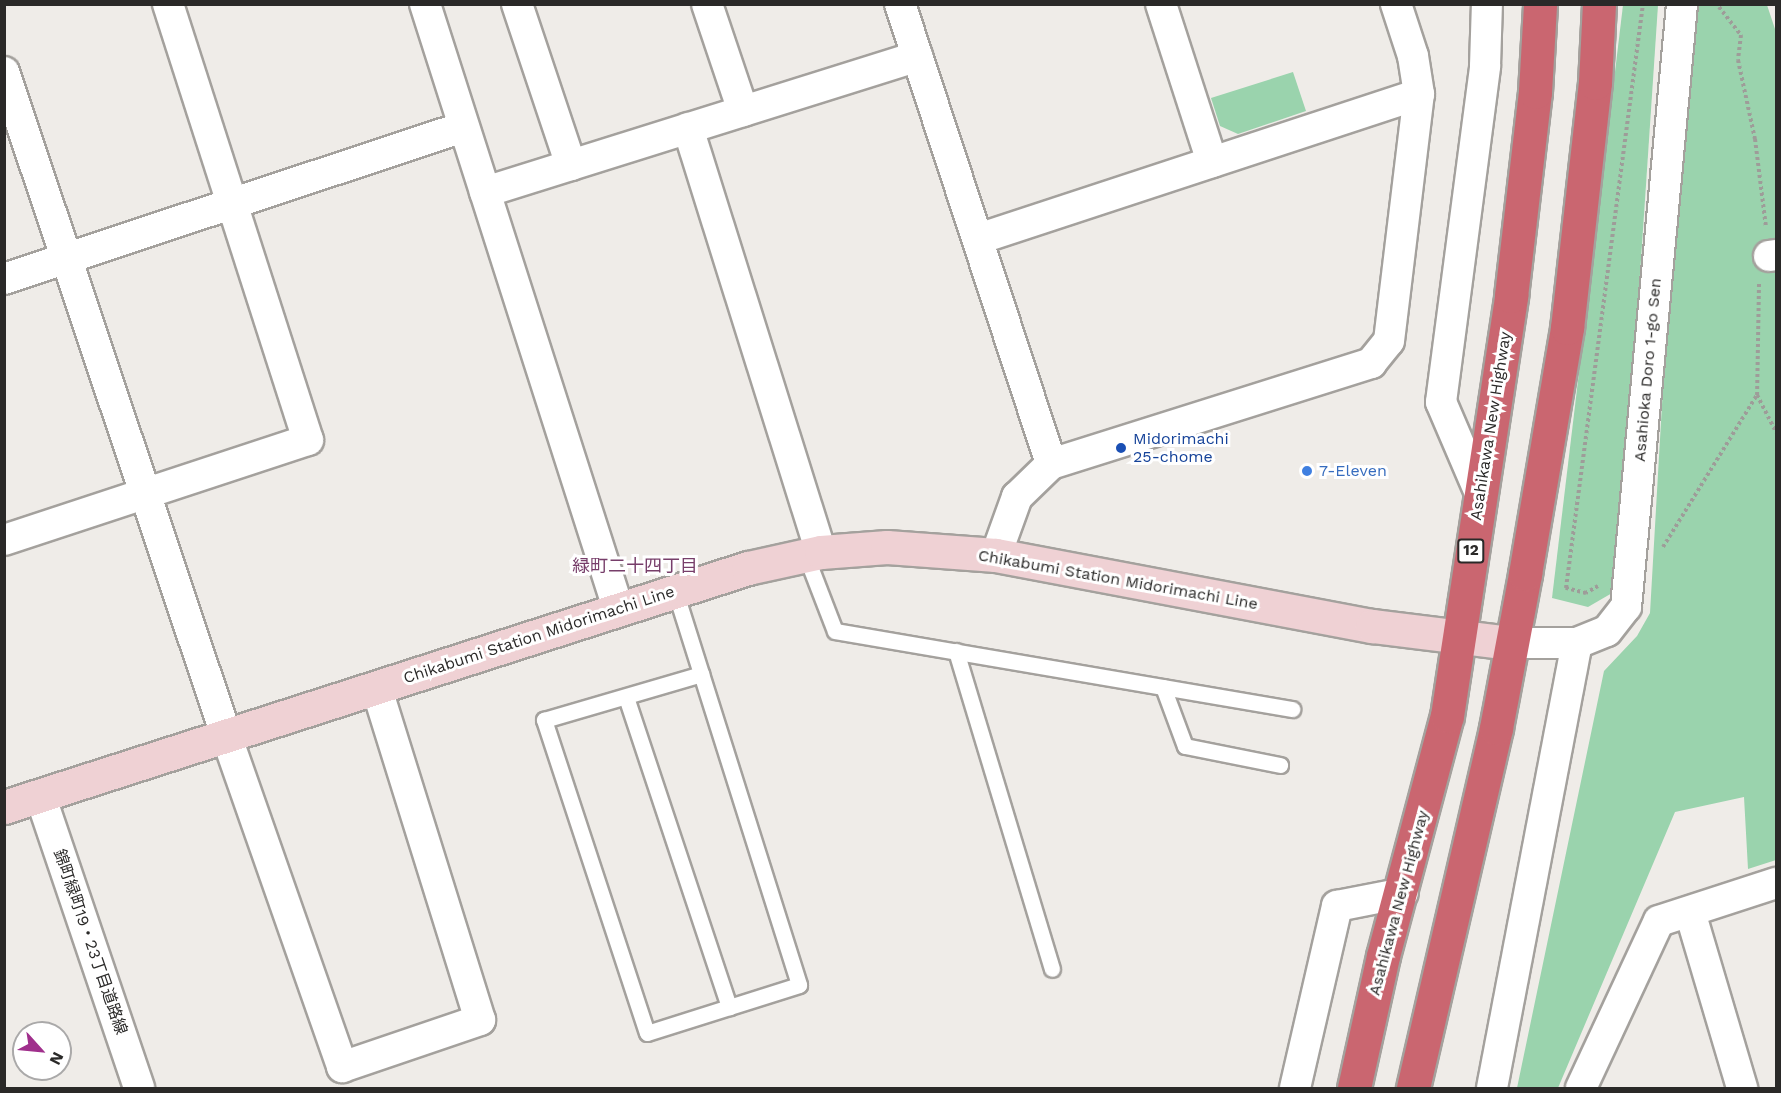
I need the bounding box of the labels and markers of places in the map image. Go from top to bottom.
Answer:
place label: Midorimachi 25-chome [1133,429,1229,467]
marker: Midorimachi 25-chome [1114,441,1128,455]
place label: 7-Eleven [1319,461,1387,481]
marker: 7-Eleven [1300,464,1314,478]

